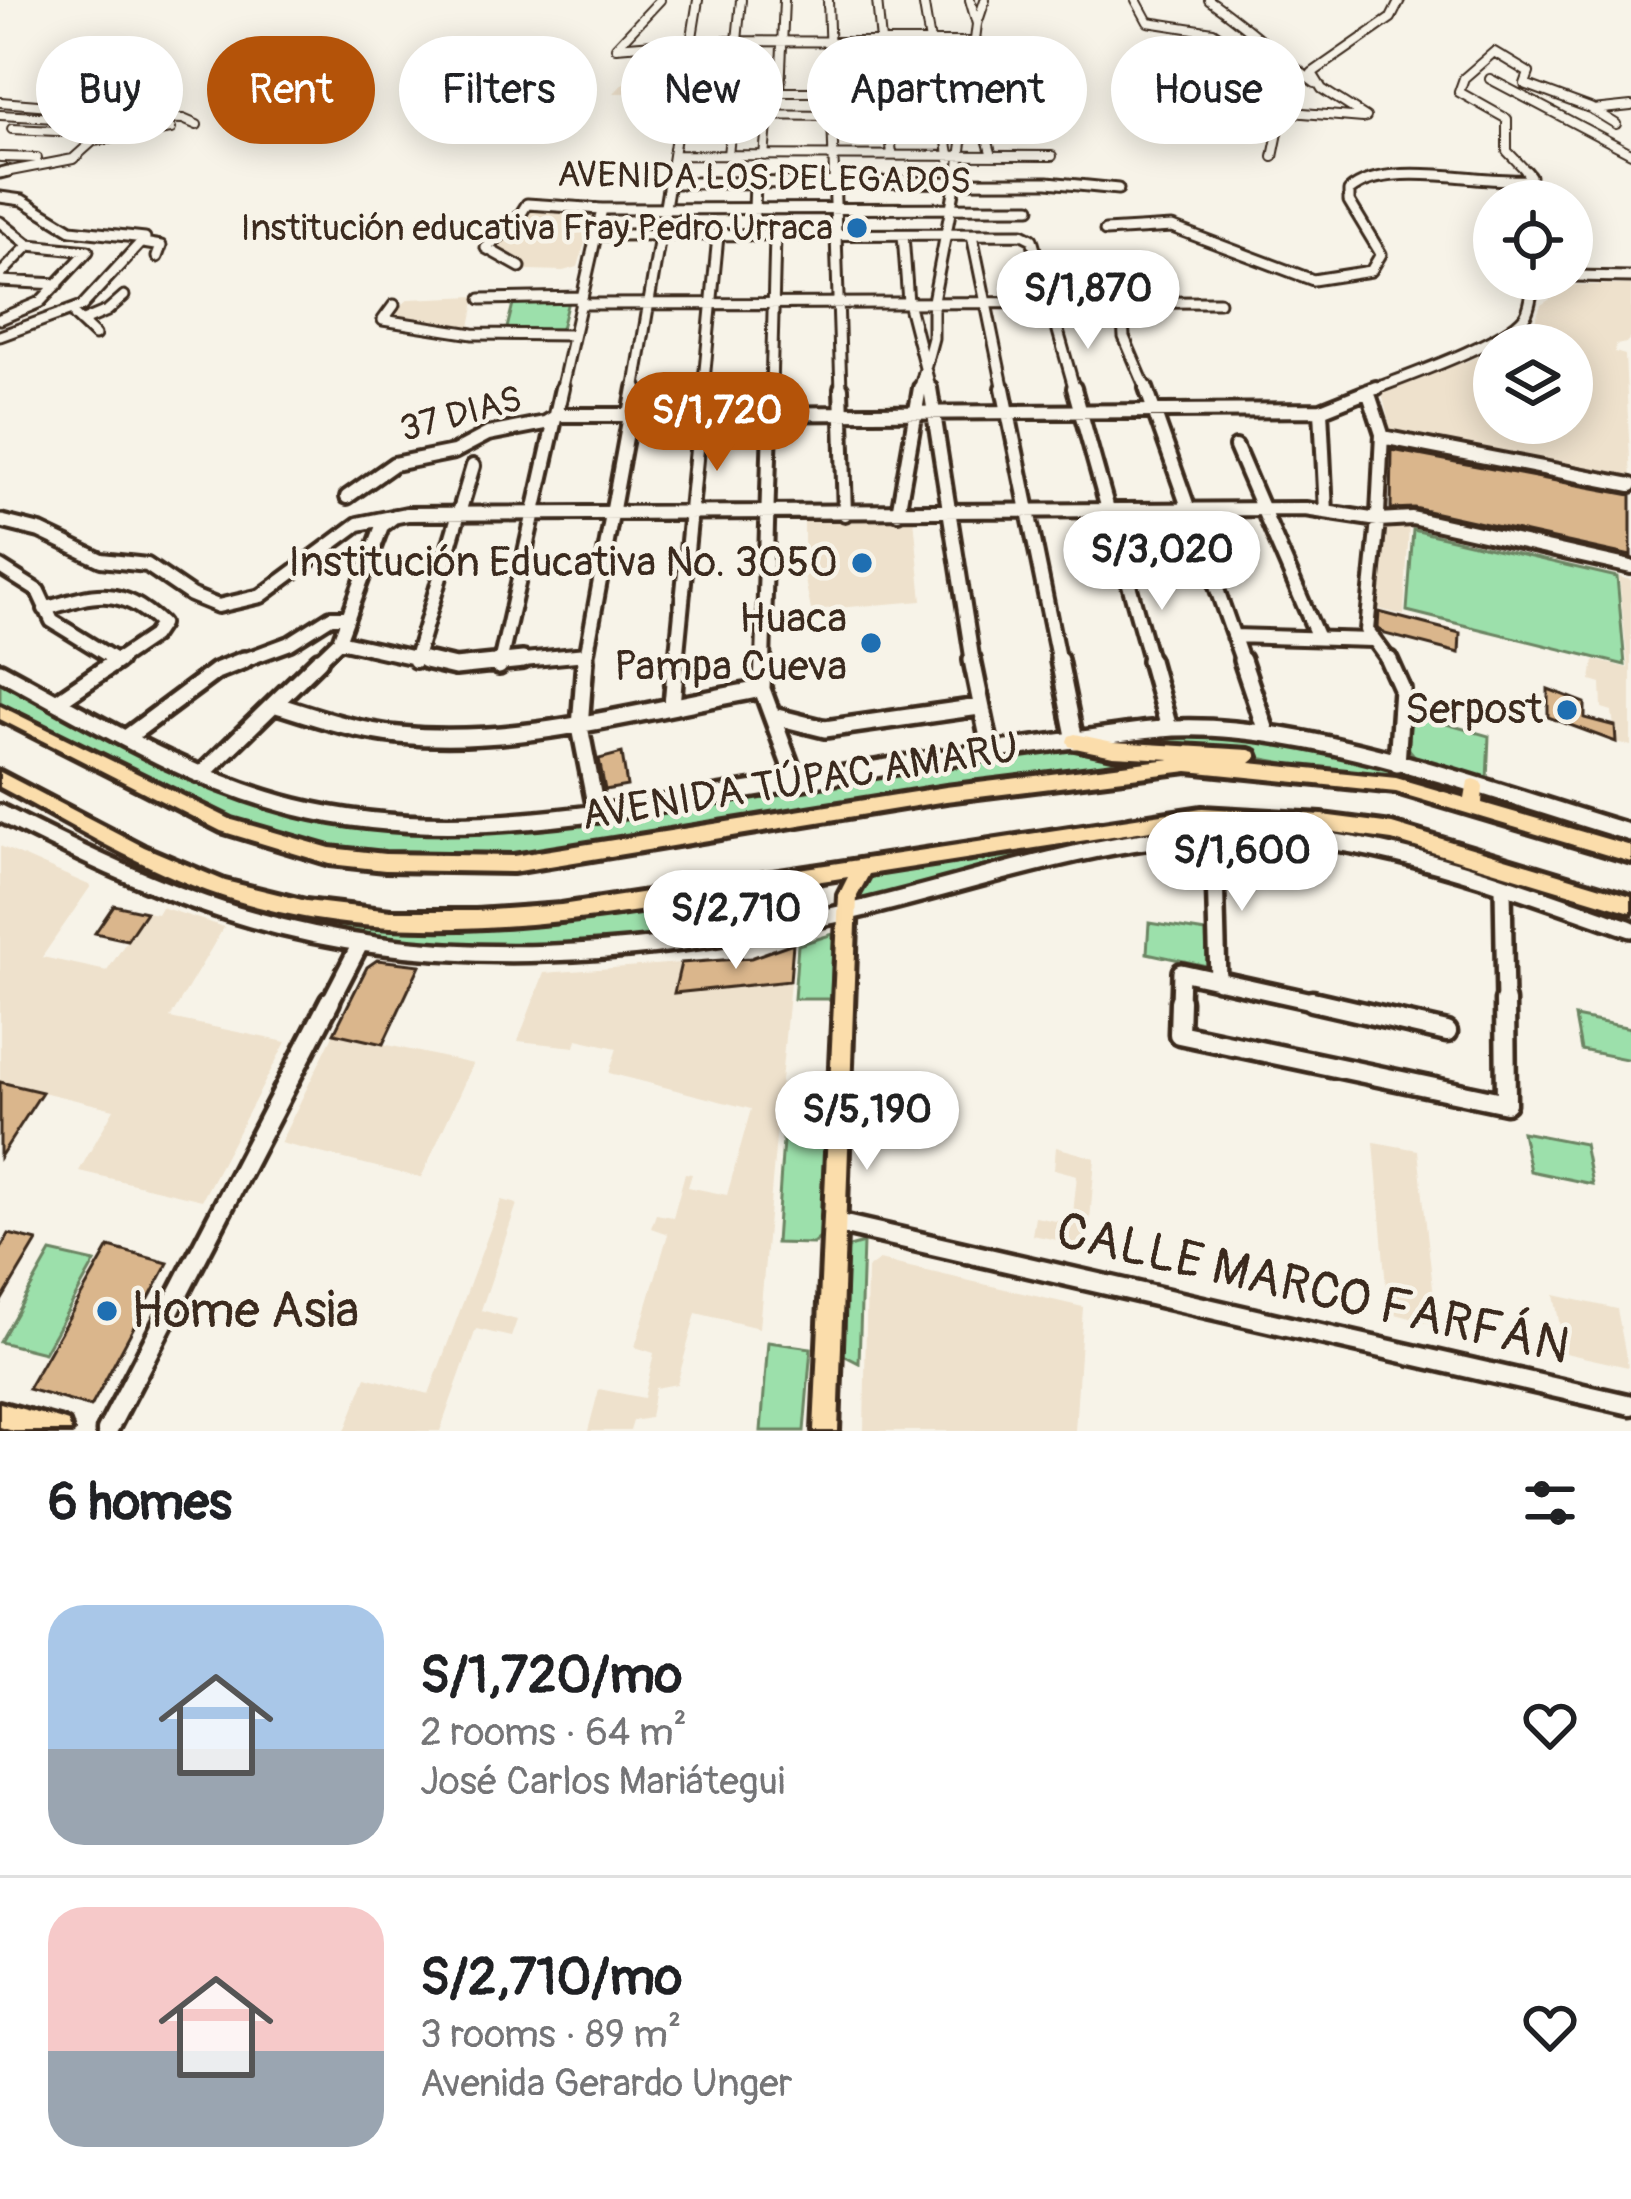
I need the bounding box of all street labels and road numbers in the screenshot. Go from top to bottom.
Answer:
street label: AVENIDA LOS DELEGADOS [557,152,971,204]
street label: 37 DIAS [395,376,527,452]
street label: AVENIDA TÚPAC AMARU [578,722,1022,842]
street label: CALLE MARCO FARFÁN [1050,1199,1576,1379]

